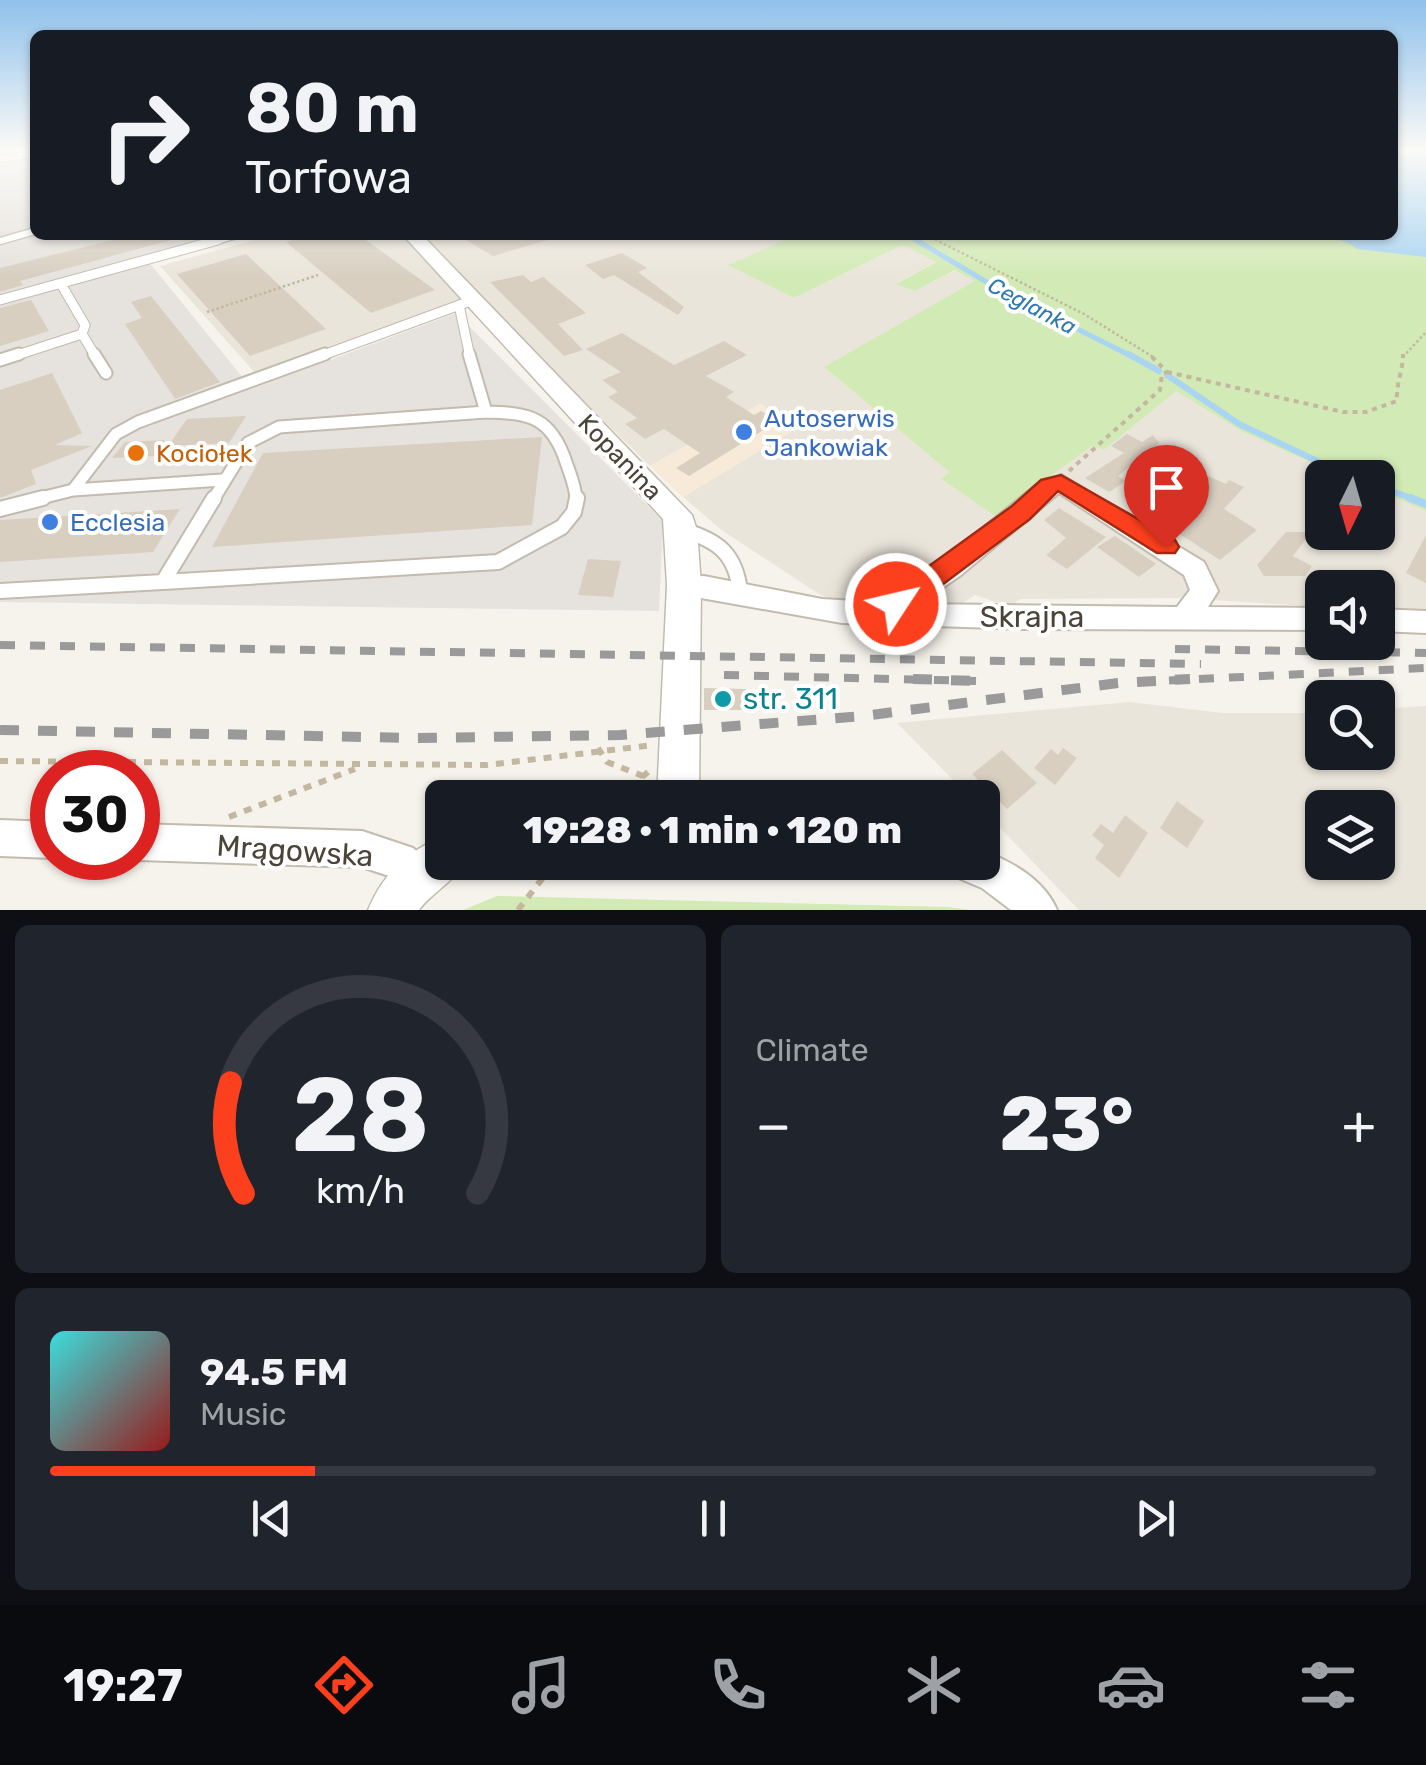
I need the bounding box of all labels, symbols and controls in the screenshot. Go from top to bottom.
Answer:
text: 80 m [245,67,419,150]
icon: right [80,70,210,200]
text: Torfowa [245,151,412,204]
water label: Ceglanka [983,272,1081,340]
place label: Autoserwis Jankowiak [764,404,895,462]
street label: Kopanina [572,408,668,506]
marker: Autoserwis Jankowiak [733,421,755,443]
place label: Kociołek [156,439,253,468]
marker: Kociołek [125,442,147,464]
pin [1124,445,1209,548]
icon: arrive [1139,460,1194,515]
north arrow [1305,460,1395,550]
map controls [1305,460,1395,880]
place label: Ecclesia [70,508,165,537]
marker: Ecclesia [39,511,61,533]
position arrow [844,552,948,656]
button: sound [1305,570,1395,660]
street label: Skrajna [980,599,1084,635]
button: search [1305,680,1395,770]
place label: str. 311 [743,681,838,717]
marker: str. 311 [712,688,734,710]
speed limit sign: 30 [30,750,160,880]
button: layers [1305,790,1395,880]
text: 19:28 · 1 min · 120 m [523,807,902,853]
street label: Mrągowska [215,828,375,874]
text: Climate [756,1031,869,1069]
text: 28 [291,1054,429,1177]
text: 23° [1000,1080,1133,1169]
text: − [756,1093,791,1158]
text: + [1342,1093,1376,1158]
text: km/h [316,1170,405,1212]
text: 94.5 FM [200,1349,348,1395]
text: Music [200,1395,286,1433]
icon: previous [244,1491,299,1546]
icon: pause [686,1491,741,1546]
icon: next [1128,1491,1183,1546]
icon: directions [309,1650,379,1720]
icon: music [506,1650,576,1720]
icon: phone [703,1650,773,1720]
icon: climate [899,1650,969,1720]
icon: car [1096,1650,1166,1720]
icon: filters [1293,1650,1363,1720]
text: 19:27 [63,1659,183,1712]

